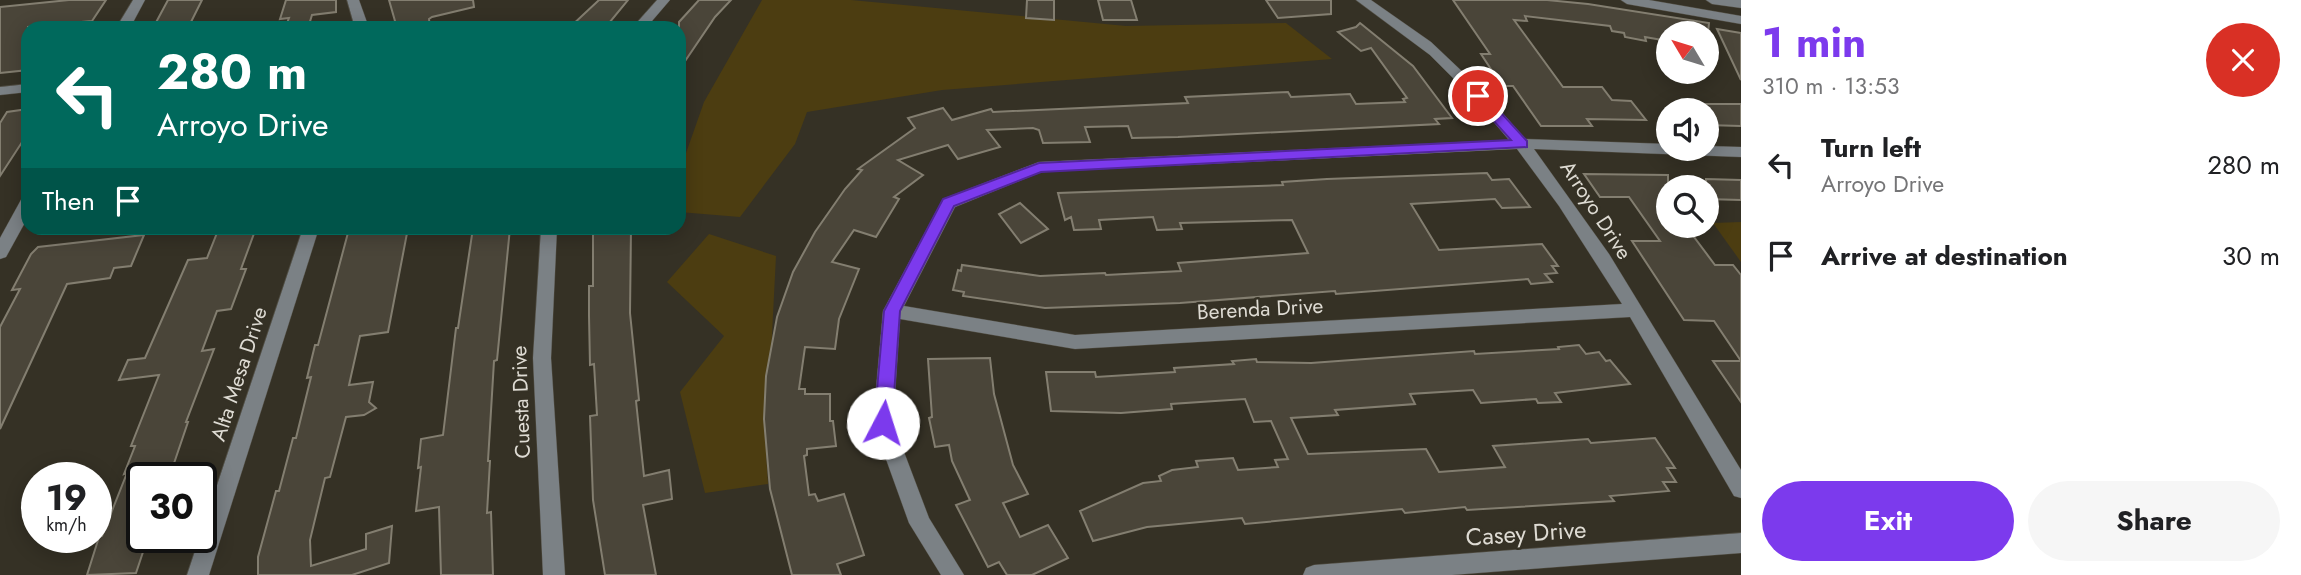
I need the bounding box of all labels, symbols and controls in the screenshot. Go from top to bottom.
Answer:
text: 1 min [1762,12,1866,73]
north arrow [1656,21,1718,84]
map controls [1656,21,1719,238]
button: close [2206,23,2280,97]
text: 280 m [157,37,307,107]
icon: left [42,49,133,140]
pin [1448,66,1508,126]
text: 310 m · 13:53 [1762,69,1900,103]
icon: arrive [1459,77,1497,115]
button: sound [1656,98,1719,161]
text: Arroyo Drive [157,102,328,148]
text: Turn left [1821,129,1921,167]
icon: left [1762,146,1800,184]
text: 280 m [2207,146,2280,184]
street label: Arroyo Drive [1553,155,1639,265]
text: Arroyo Drive [1821,167,1944,201]
button: search [1656,175,1719,238]
text: Then [42,182,95,220]
icon: arrive [109,182,147,220]
icon: arrive [1762,237,1800,275]
text: Arrive at destination [1821,237,2068,275]
text: 30 m [2222,237,2280,275]
street label: Berenda Drive [1196,291,1324,327]
street label: Alta Mesa Drive [203,303,275,445]
street label: Cuesta Drive [504,345,538,459]
position arrow [846,386,920,460]
speed limit sign: 30 [126,462,217,553]
text: 19 [46,473,87,523]
button: Exit [1762,481,2014,561]
button: Share [2028,481,2280,561]
street label: Casey Drive [1465,511,1587,555]
text: km/h [46,512,87,538]

